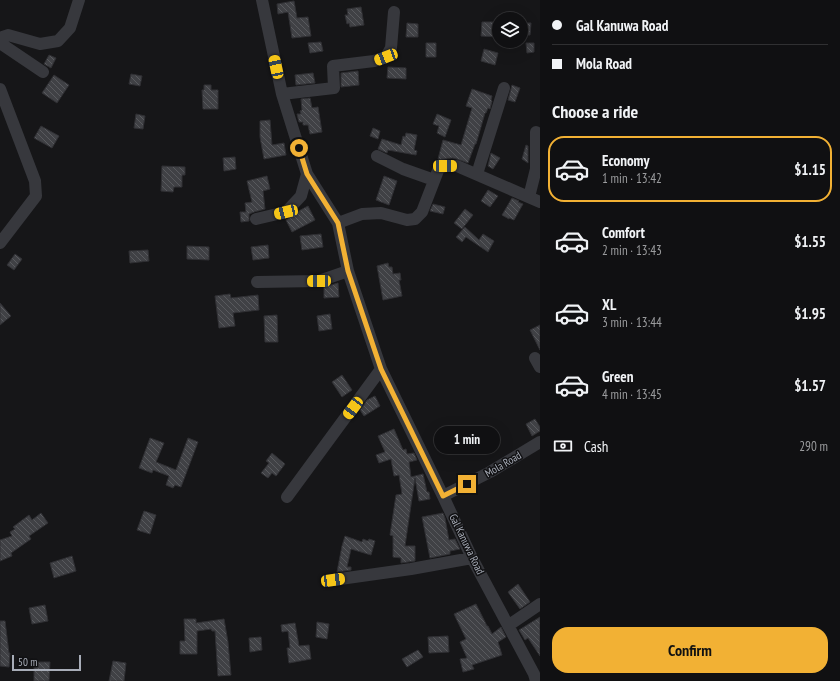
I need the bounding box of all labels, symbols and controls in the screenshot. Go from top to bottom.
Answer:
map controls [492,12,528,48]
button: layers [492,12,528,48]
text: Gal Kanuwa Road [576,16,668,35]
car [373,47,399,67]
car [268,54,284,80]
text: Mola Road [576,54,632,73]
text: Choose a ride [552,100,638,123]
route start [290,139,308,157]
icon: car [554,151,590,187]
text: Economy [602,151,650,170]
car [433,160,457,172]
text: $1.15 [794,160,826,179]
text: 1 min · 13:42 [602,170,662,187]
car [273,203,299,221]
icon: car [554,223,590,259]
text: Comfort [602,223,645,242]
text: $1.55 [794,232,826,251]
text: 2 min · 13:43 [602,242,662,259]
car [307,275,331,287]
icon: car [554,295,590,331]
text: XL [602,295,616,314]
text: $1.95 [794,304,826,323]
text: 3 min · 13:44 [602,314,662,331]
icon: car [554,367,590,403]
text: Green [602,367,634,386]
text: $1.57 [794,376,826,395]
text: 4 min · 13:45 [602,386,662,403]
car [341,395,365,421]
callout: 1 min [434,426,500,454]
text: 1 min [454,431,480,448]
icon: cash [552,435,574,457]
text: Cash [584,437,608,456]
text: 290 m [799,438,828,455]
street label: Mola Road [482,448,524,480]
route end [458,475,476,493]
street label: Gal Kanuwa Road [446,511,488,577]
car [320,572,346,588]
button: Confirm [552,627,828,673]
scale bar [12,653,81,672]
text: 50 m [18,655,37,669]

